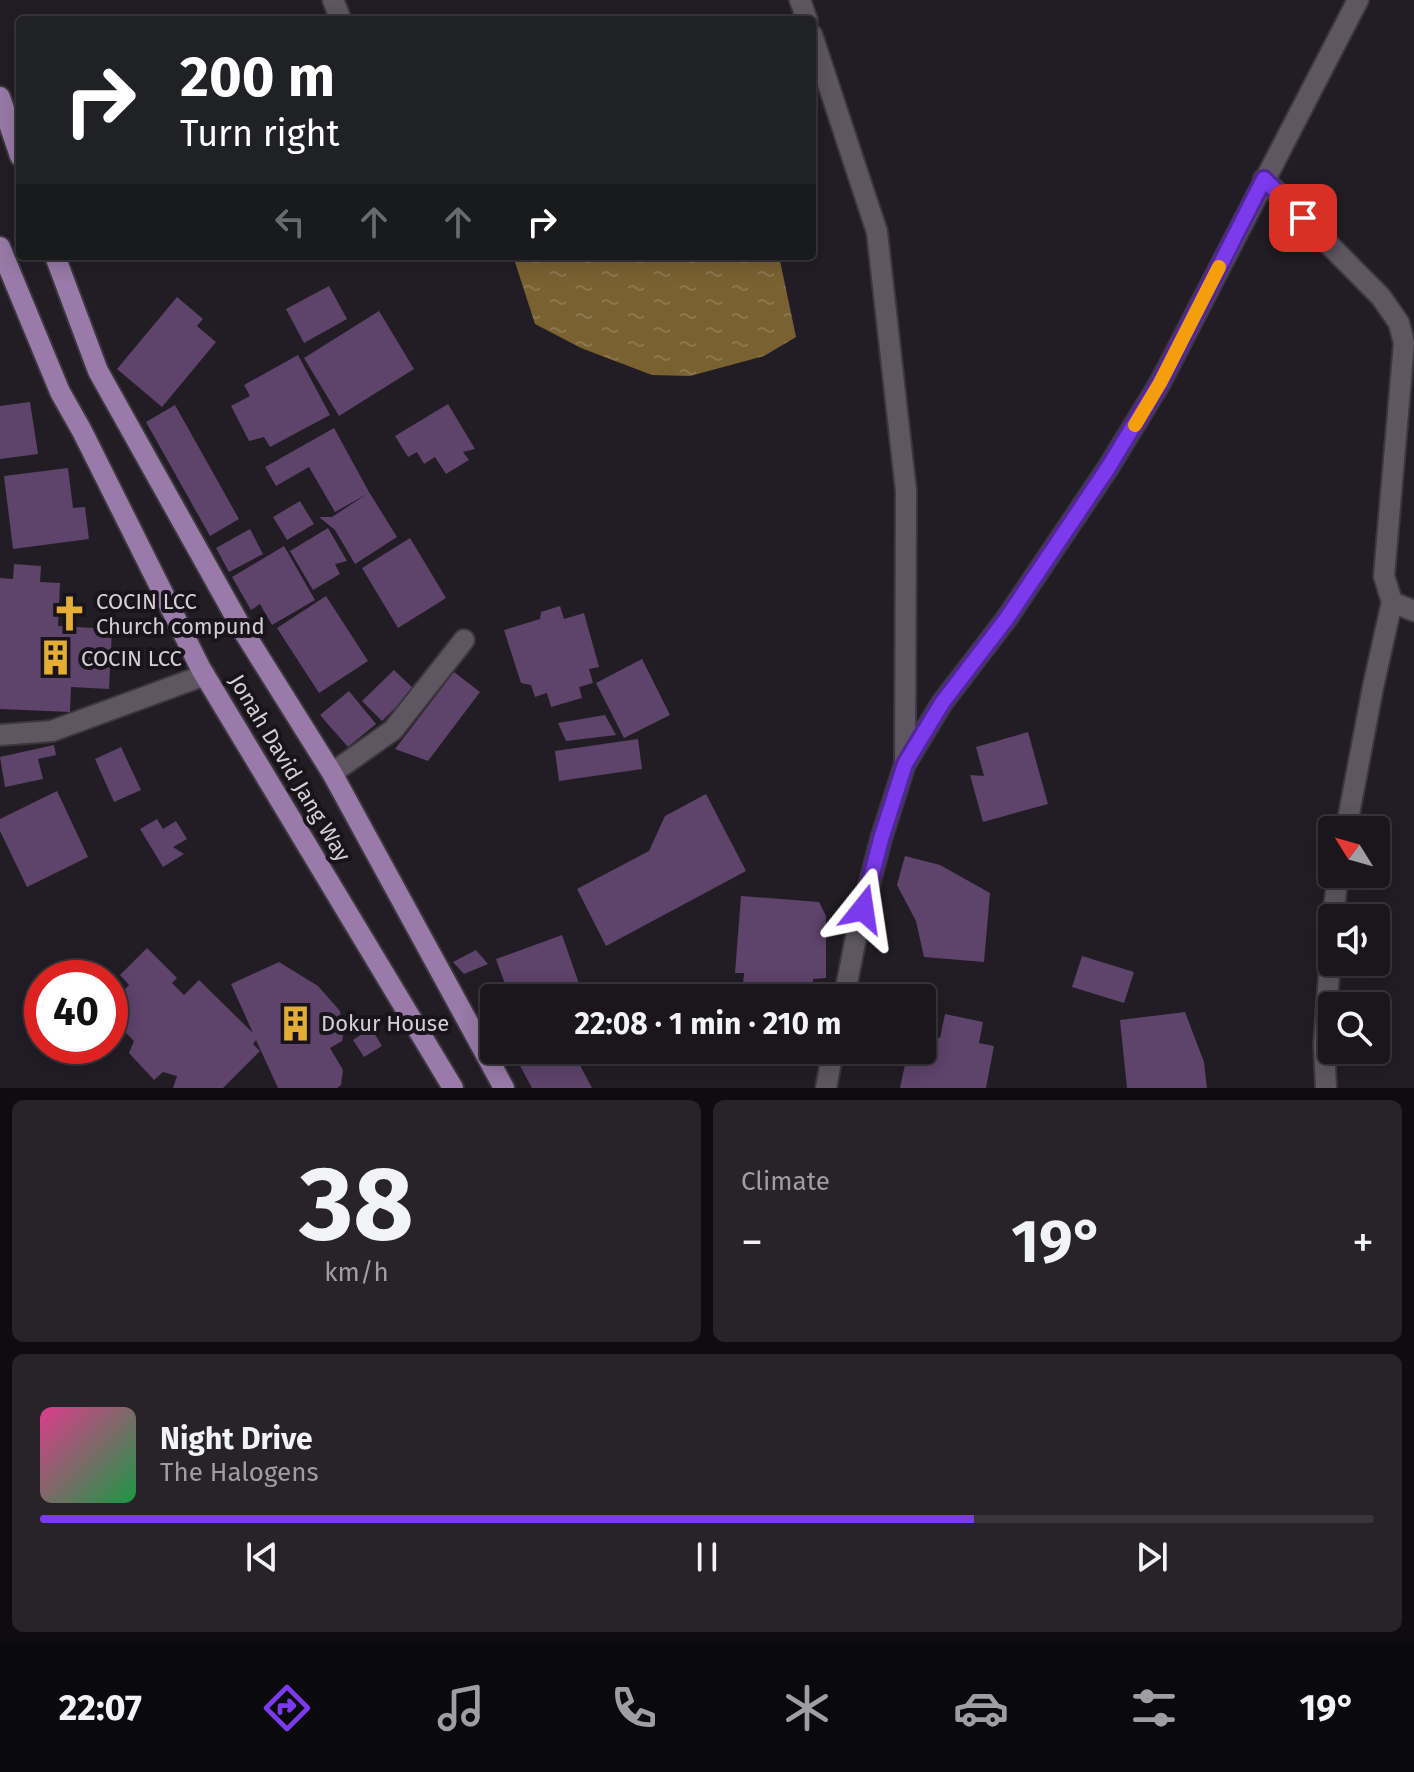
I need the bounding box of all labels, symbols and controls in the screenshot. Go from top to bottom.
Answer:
text: 200 m [180,44,335,111]
icon: right [48,48,152,152]
text: Turn right [180,112,340,156]
pin [1269,184,1337,252]
icon: arrive [1281,196,1325,240]
icon: left [268,200,312,244]
icon: ahead [352,200,396,244]
icon: ahead [436,200,480,244]
icon: right [520,200,564,244]
place label: COCIN LCC Church compund [96,588,265,640]
church icon: COCIN LCC Church compund [51,595,89,633]
building icon: COCIN LCC [36,639,74,677]
place label: COCIN LCC [81,645,182,672]
street label: Jonah David Jang Way [223,670,357,867]
north arrow [1318,816,1390,888]
map controls [1318,816,1390,1064]
position arrow [821,867,905,951]
button: sound [1318,904,1390,976]
speed limit sign: 40 [24,960,128,1064]
button: search [1318,992,1390,1064]
building icon: Dokur House [276,1004,314,1042]
text: 22:08 · 1 min · 210 m [575,1006,841,1042]
place label: Dokur House [321,1010,449,1037]
text: 38 [299,1142,414,1267]
text: Climate [741,1166,830,1197]
text: 19° [1011,1206,1104,1278]
text: − [741,1216,763,1269]
text: + [1352,1216,1374,1269]
text: km/h [324,1257,389,1288]
text: Night Drive [160,1421,313,1457]
text: The Halogens [160,1457,319,1488]
icon: previous [240,1535,284,1579]
icon: pause [685,1535,729,1579]
icon: next [1130,1535,1174,1579]
icon: directions [259,1680,315,1736]
icon: music [433,1680,489,1736]
icon: phone [606,1680,662,1736]
icon: climate [779,1680,835,1736]
icon: car [953,1680,1009,1736]
icon: filters [1126,1680,1182,1736]
text: 22:07 [59,1686,142,1730]
text: 19° [1300,1686,1355,1730]

